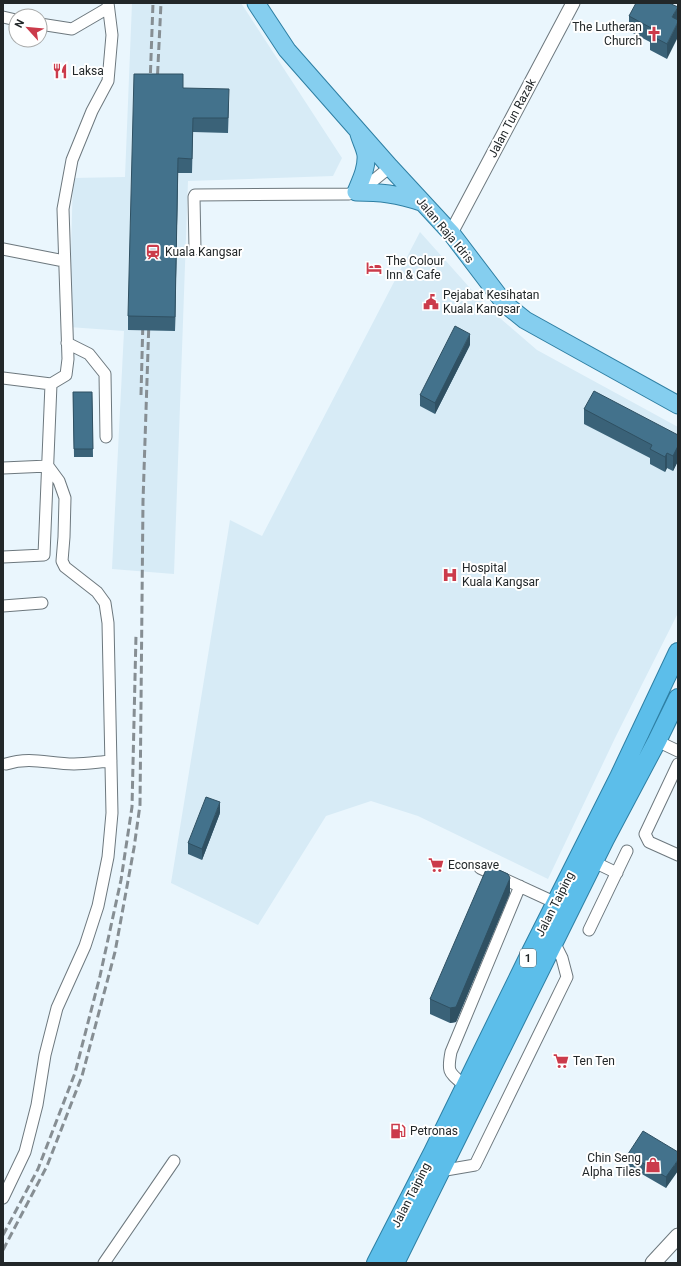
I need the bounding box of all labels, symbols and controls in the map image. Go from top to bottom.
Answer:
north arrow [8,8,48,48]
text: N [12,17,27,30]
place label: The Lutheran Church [572,20,642,48]
church icon: The Lutheran Church [645,25,663,43]
restaurant icon: Laksa [51,62,69,80]
place label: Laksa [72,64,104,78]
street label: Jalan Tun Razak [485,75,539,160]
street label: Jalan Raja Idris [413,194,477,266]
station icon: Kuala Kangsar [144,243,162,261]
place label: Kuala Kangsar [165,245,242,259]
place label: The Colour Inn & Cafe [386,254,444,282]
hotel icon: The Colour Inn & Cafe [365,259,383,277]
place label: Pejabat Kesihatan Kuala Kangsar [443,288,540,316]
public building icon: Pejabat Kesihatan Kuala Kangsar [422,293,440,311]
place label: Hospital Kuala Kangsar [462,561,539,589]
hospital icon: Hospital Kuala Kangsar [441,566,459,584]
supermarket icon: Econsave [427,856,445,874]
place label: Econsave [448,858,499,872]
street label: Jalan Taiping [533,869,577,939]
road number: 1 [520,949,536,967]
supermarket icon: Ten Ten [552,1052,570,1070]
place label: Ten Ten [573,1054,615,1068]
fuel station icon: Petronas [389,1122,407,1140]
place label: Petronas [410,1124,458,1138]
place label: Chin Seng Alpha Tiles [582,1151,641,1179]
shop icon: Chin Seng Alpha Tiles [644,1156,662,1174]
street label: Jalan Taiping [389,1160,433,1230]

